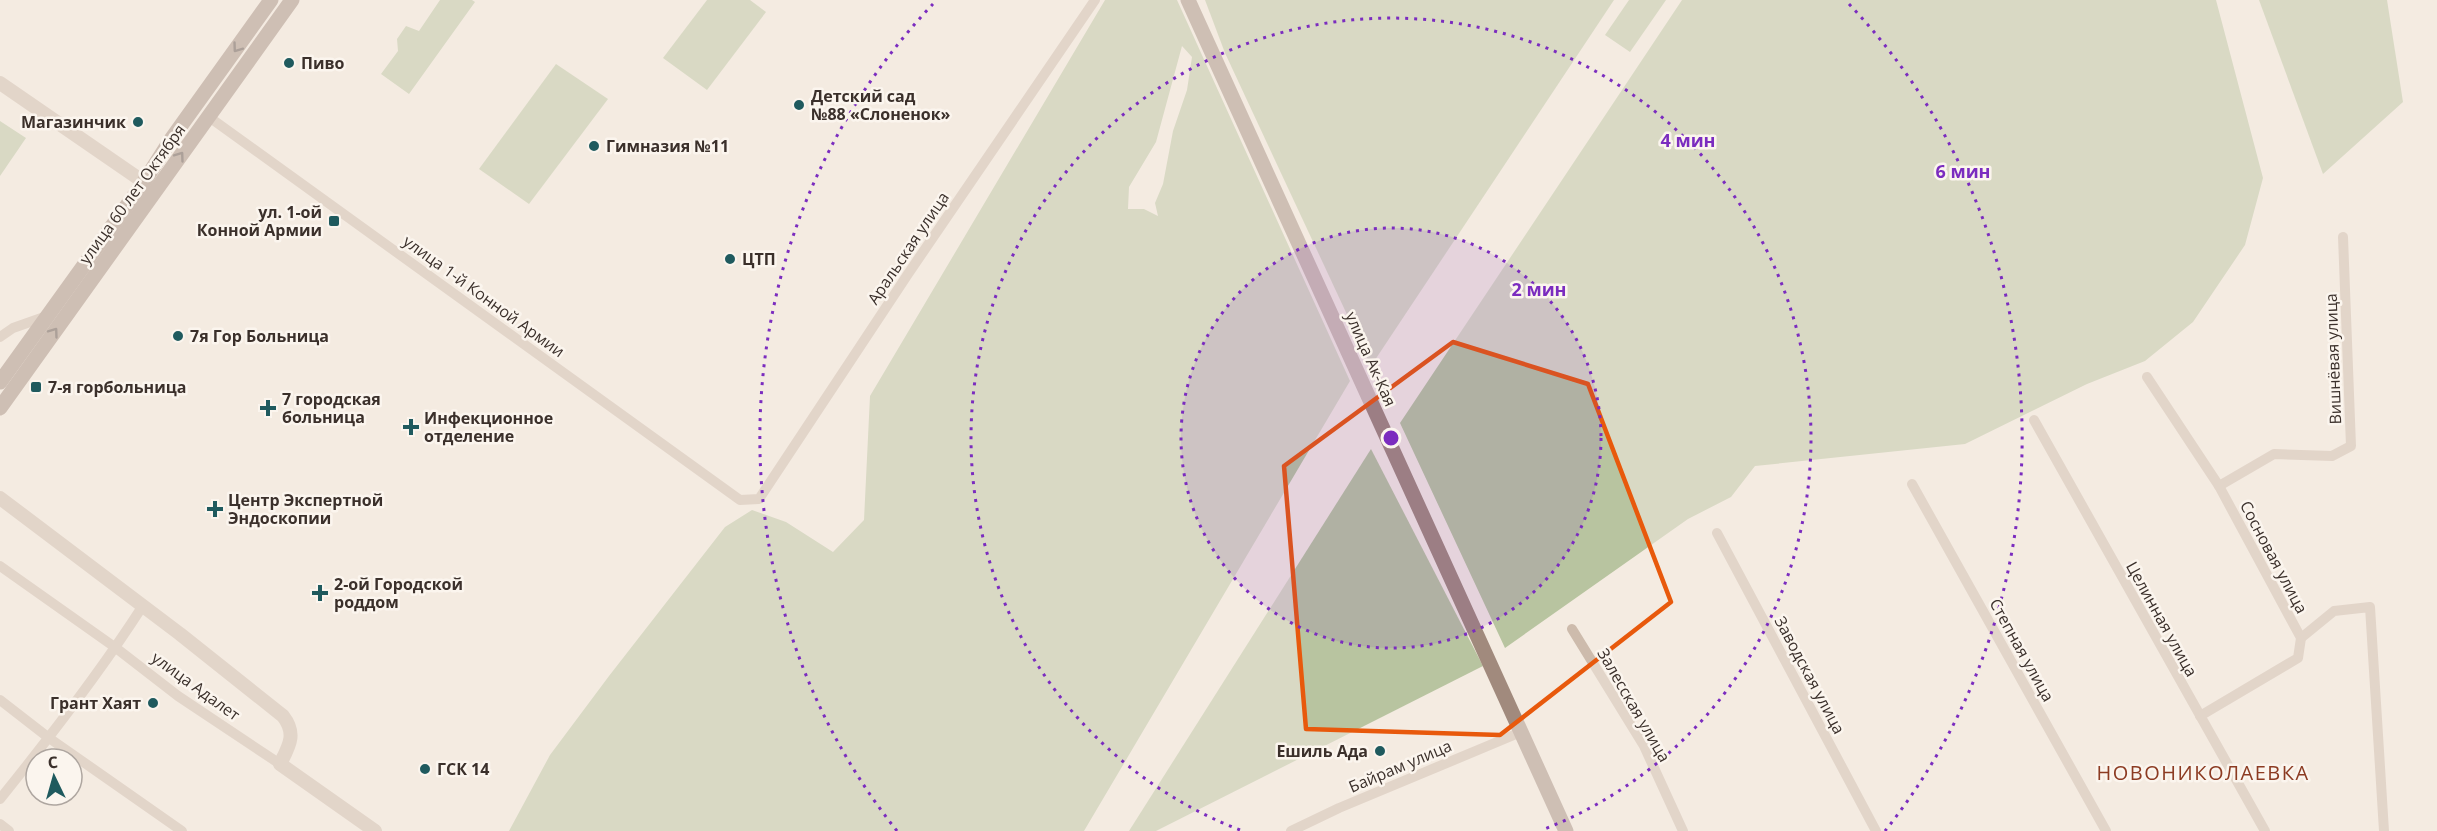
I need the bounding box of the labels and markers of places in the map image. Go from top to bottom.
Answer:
place label: Пиво [301,52,345,74]
marker: Пиво [282,56,296,70]
place label: Детский сад №88 «Слоненок» [811,85,951,125]
marker: Детский сад №88 «Слоненок» [792,98,806,112]
place label: Магазинчик [21,111,126,133]
marker: Магазинчик [131,115,145,129]
place label: Гимназия №11 [606,135,729,157]
marker: Гимназия №11 [587,139,601,153]
place label: ул. 1-ой Конной Армии [197,201,322,241]
marker: ул. 1-ой Конной Армии [327,214,341,228]
place label: ЦТП [742,248,776,270]
marker: ЦТП [723,252,737,266]
place label: 7я Гор Больница [190,325,329,347]
marker: 7я Гор Больница [171,329,185,343]
place label: 7-я горбольница [48,376,186,398]
marker: 7-я горбольница [29,380,43,394]
place label: 7 городская больница [282,388,381,428]
marker: 7 городская больница [259,399,277,417]
place label: Инфекционное отделение [424,407,553,447]
marker: Инфекционное отделение [402,418,420,436]
centre of rings [1381,428,1401,448]
place label: Центр Экспертной Эндоскопии [228,489,383,529]
marker: Центр Экспертной Эндоскопии [206,500,224,518]
place label: 2-ой Городской роддом [334,573,463,613]
marker: 2-ой Городской роддом [311,584,329,602]
place label: Грант Хаят [50,692,141,714]
marker: Грант Хаят [146,696,160,710]
place label: Ешиль Ада [1276,740,1368,762]
marker: Ешиль Ада [1373,744,1387,758]
place label: ГСК 14 [437,758,489,780]
marker: ГСК 14 [418,762,432,776]

